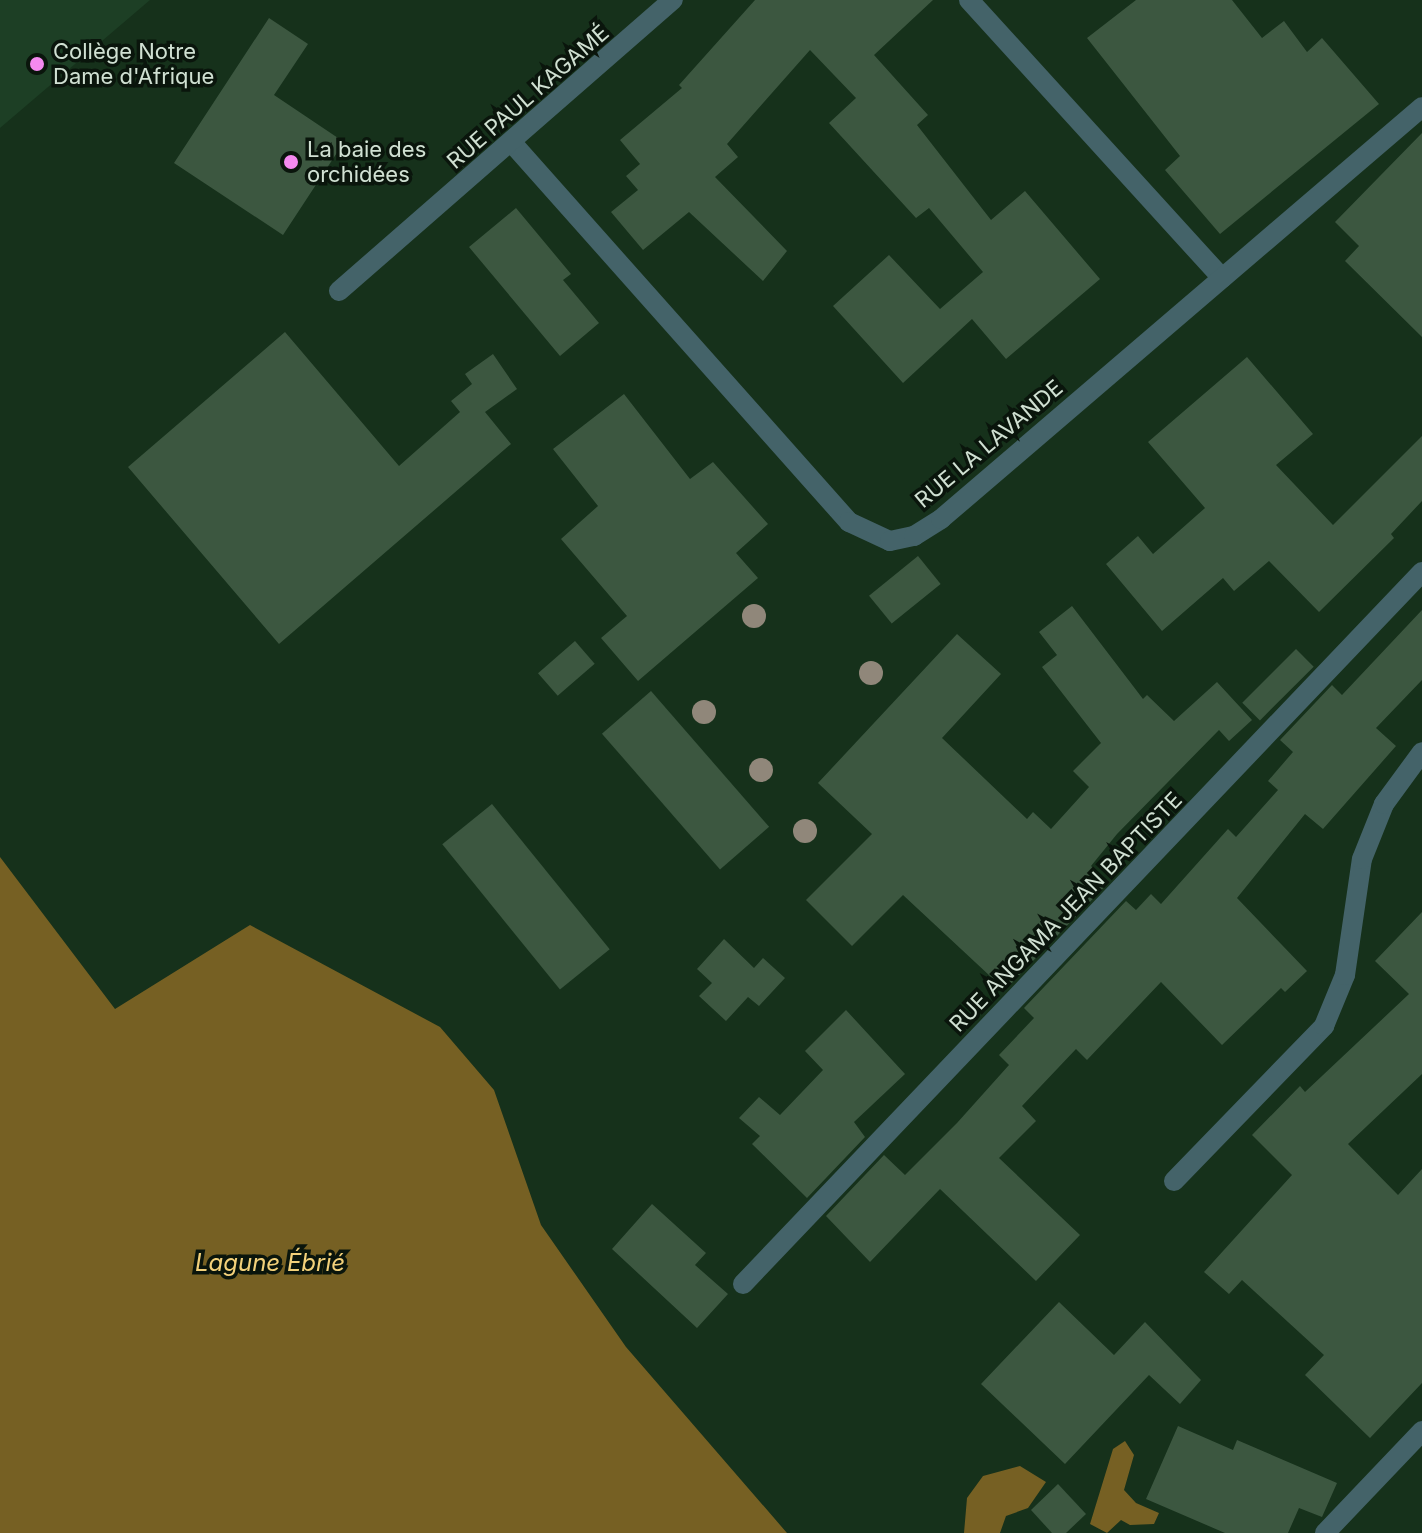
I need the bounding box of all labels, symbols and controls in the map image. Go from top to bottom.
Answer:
street label: RUE PAUL KAGAMÉ [442,20,614,174]
place label: Collège Notre Dame d'Afrique [53,38,214,90]
marker: Collège Notre Dame d'Afrique [28,55,46,73]
place label: La baie des orchidées [307,136,426,188]
marker: La baie des orchidées [282,153,300,171]
street label: RUE LA LAVANDE [910,375,1068,513]
street label: RUE ANGAMA JEAN BAPTISTE [944,787,1188,1037]
water label: Lagune Ébrié [195,1249,345,1277]

